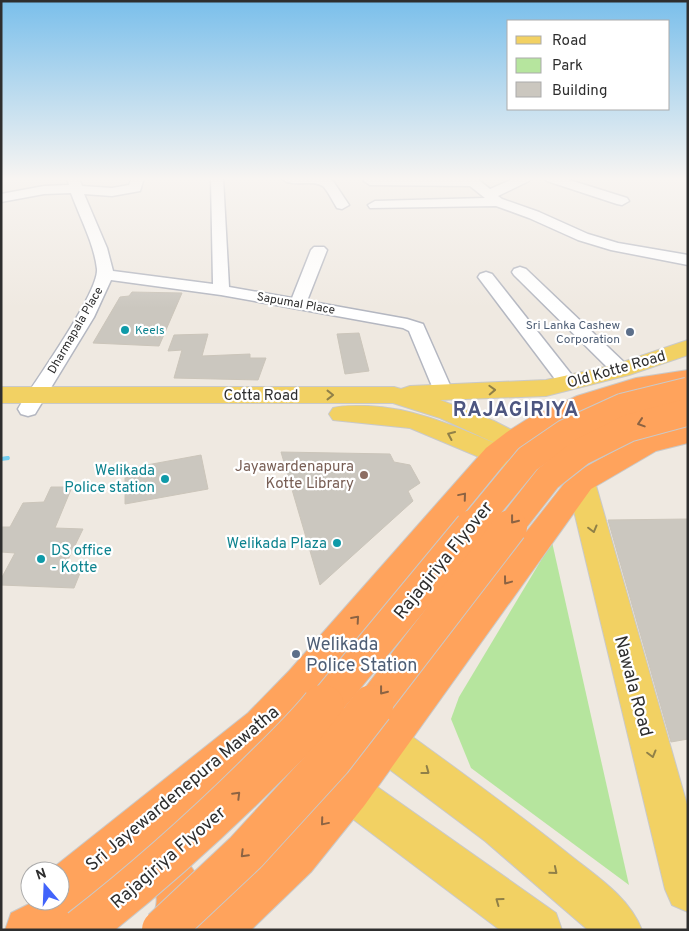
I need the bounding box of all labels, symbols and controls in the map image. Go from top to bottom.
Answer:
legend [507,20,669,110]
text: Road [552,32,587,51]
text: Park [552,57,583,76]
text: Building [552,82,607,101]
street label: Dharmapala Place [44,284,107,377]
street label: Sapumal Place [255,289,336,319]
place label: Sri Lanka Cashew Corporation [526,318,620,348]
place label: Keels [135,323,165,339]
marker: Keels [119,324,131,336]
marker: Sri Lanka Cashew Corporation [624,326,636,338]
street label: Old Kotte Road [565,347,668,394]
one-way arrow [488,385,496,396]
street label: Cotta Road [223,387,299,406]
one-way arrow [326,390,334,400]
district label: RAJAGIRIYA [453,398,579,424]
one-way arrow [637,418,645,428]
one-way arrow [447,430,456,441]
place label: Jayawardenapura Kotte Library [235,458,354,494]
place label: Welikada Police station [64,462,155,498]
marker: Jayawardenapura Kotte Library [358,469,370,481]
marker: Welikada Police station [159,473,171,485]
one-way arrow [457,493,465,502]
street label: Rajagiriya Flyover [389,497,499,625]
one-way arrow [511,515,520,524]
one-way arrow [588,525,598,533]
place label: Welikada Plaza [227,535,327,554]
marker: Welikada Plaza [331,537,343,549]
place label: DS office - Kotte [51,542,112,578]
marker: DS office - Kotte [35,553,47,565]
one-way arrow [505,575,513,584]
one-way arrow [351,616,359,625]
street label: Nawala Road [608,633,657,739]
place label: Welikada Police Station [306,634,417,678]
marker: Welikada Police Station [290,648,302,660]
one-way arrow [381,685,389,694]
street label: Sri Jayewardenepura Mawatha [81,701,285,877]
one-way arrow [646,750,657,759]
one-way arrow [420,766,429,774]
one-way arrow [231,792,240,801]
street label: Rajagiriya Flyover [107,802,231,914]
one-way arrow [320,816,329,825]
one-way arrow [241,849,250,858]
north arrow [20,861,70,911]
text: N [34,865,49,885]
one-way arrow [548,865,557,874]
one-way arrow [495,898,505,907]

